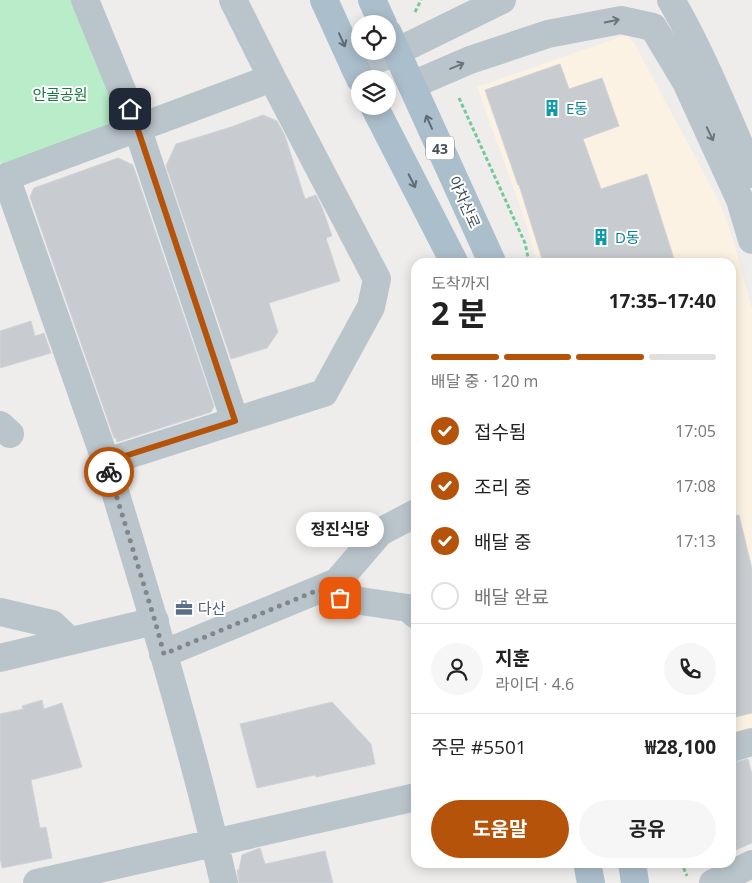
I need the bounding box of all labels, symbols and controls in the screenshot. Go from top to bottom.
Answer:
map controls [351,15,396,115]
button: locate [351,15,396,60]
one-way arrow [604,16,620,26]
one-way arrow [337,32,347,47]
one-way arrow [449,61,464,70]
button: layers [351,70,396,115]
park label: 안골공원 [32,84,88,104]
pin [109,88,151,130]
icon: home [116,95,144,123]
building icon: E동 [542,98,562,118]
place label: E동 [566,98,588,118]
one-way arrow [423,115,433,130]
one-way arrow [705,126,715,141]
road number: 43 [426,136,454,160]
one-way arrow [408,173,417,188]
street label: 아차산로 [445,173,485,231]
building icon: D동 [591,227,611,247]
place label: D동 [615,227,640,247]
text: 도착까지 [431,272,490,294]
text: 17:35–17:40 [609,288,716,314]
text: 2 분 [431,291,487,334]
text: 배달 중 · 120 m [431,370,538,392]
icon: check [431,417,459,445]
text: 접수됨 [474,419,526,445]
text: 17:05 [675,420,716,442]
courier [84,447,134,497]
icon: bike [95,458,123,486]
icon: check [431,472,459,500]
text: 조리 중 [474,474,531,500]
text: 17:08 [675,475,716,497]
callout: 정진식당 [296,513,384,548]
text: 정진식당 [311,518,369,540]
icon: check [431,527,459,555]
text: 배달 중 [474,529,531,555]
text: 17:13 [675,530,716,552]
pin [319,577,361,619]
icon: bag [326,584,354,612]
text: 배달 완료 [474,584,549,610]
office icon: 다산 [174,598,194,618]
place label: 다산 [198,598,226,618]
button: person [431,643,483,695]
button: phone [664,643,716,695]
text: 지훈 [495,645,530,671]
text: 라이더 · 4.6 [495,673,574,695]
text: 주문 #5501 [431,734,527,760]
text: ₩28,100 [645,734,716,760]
button: 도움말 [431,800,569,858]
button: 공유 [579,800,716,858]

